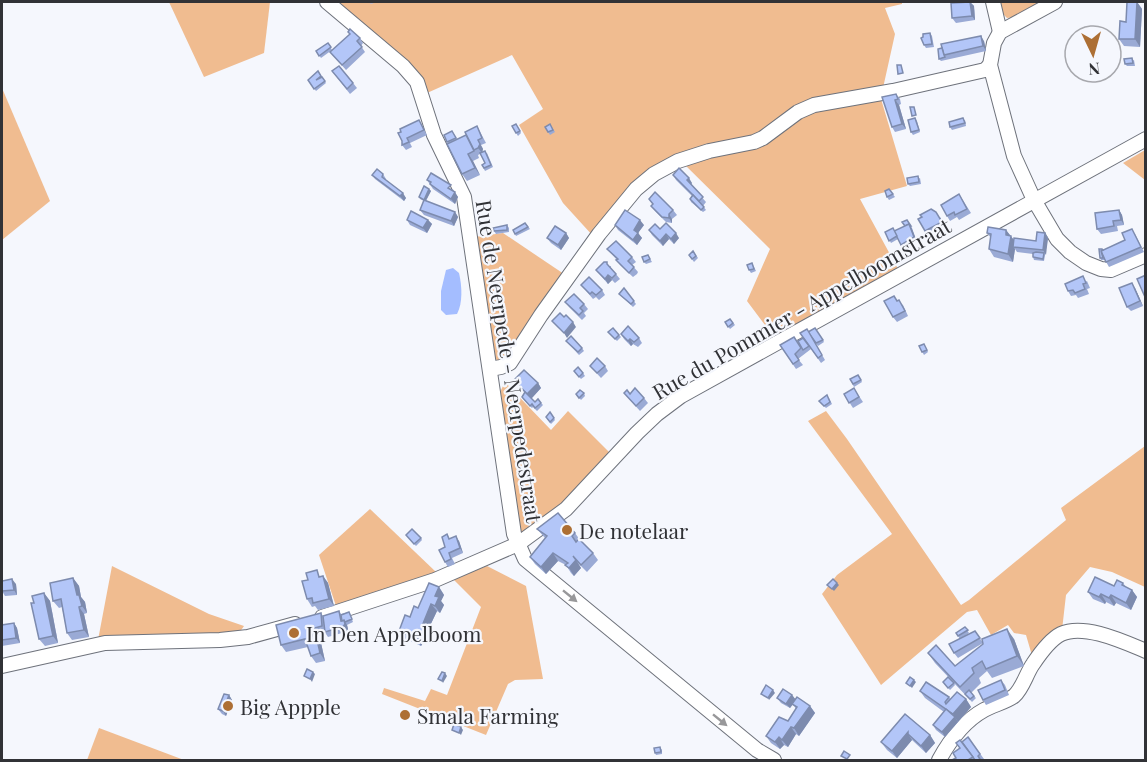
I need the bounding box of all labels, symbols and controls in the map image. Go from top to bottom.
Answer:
north arrow [1063,24,1123,84]
text: N [1087,58,1101,80]
street label: Rue de Neerpede - Neerpedestraat [471,198,549,525]
street label: Rue du Pommier - Appelboomstraat [647,211,956,405]
place label: De notelaar [579,516,689,544]
marker: De notelaar [560,523,574,537]
one-way arrow [562,589,577,602]
place label: In Den Appelboom [306,619,482,647]
marker: In Den Appelboom [287,626,301,640]
place label: Big Appple [240,692,341,720]
marker: Big Appple [221,699,235,713]
place label: Smala Farming [417,701,559,729]
marker: Smala Farming [398,708,412,722]
one-way arrow [712,713,727,726]

